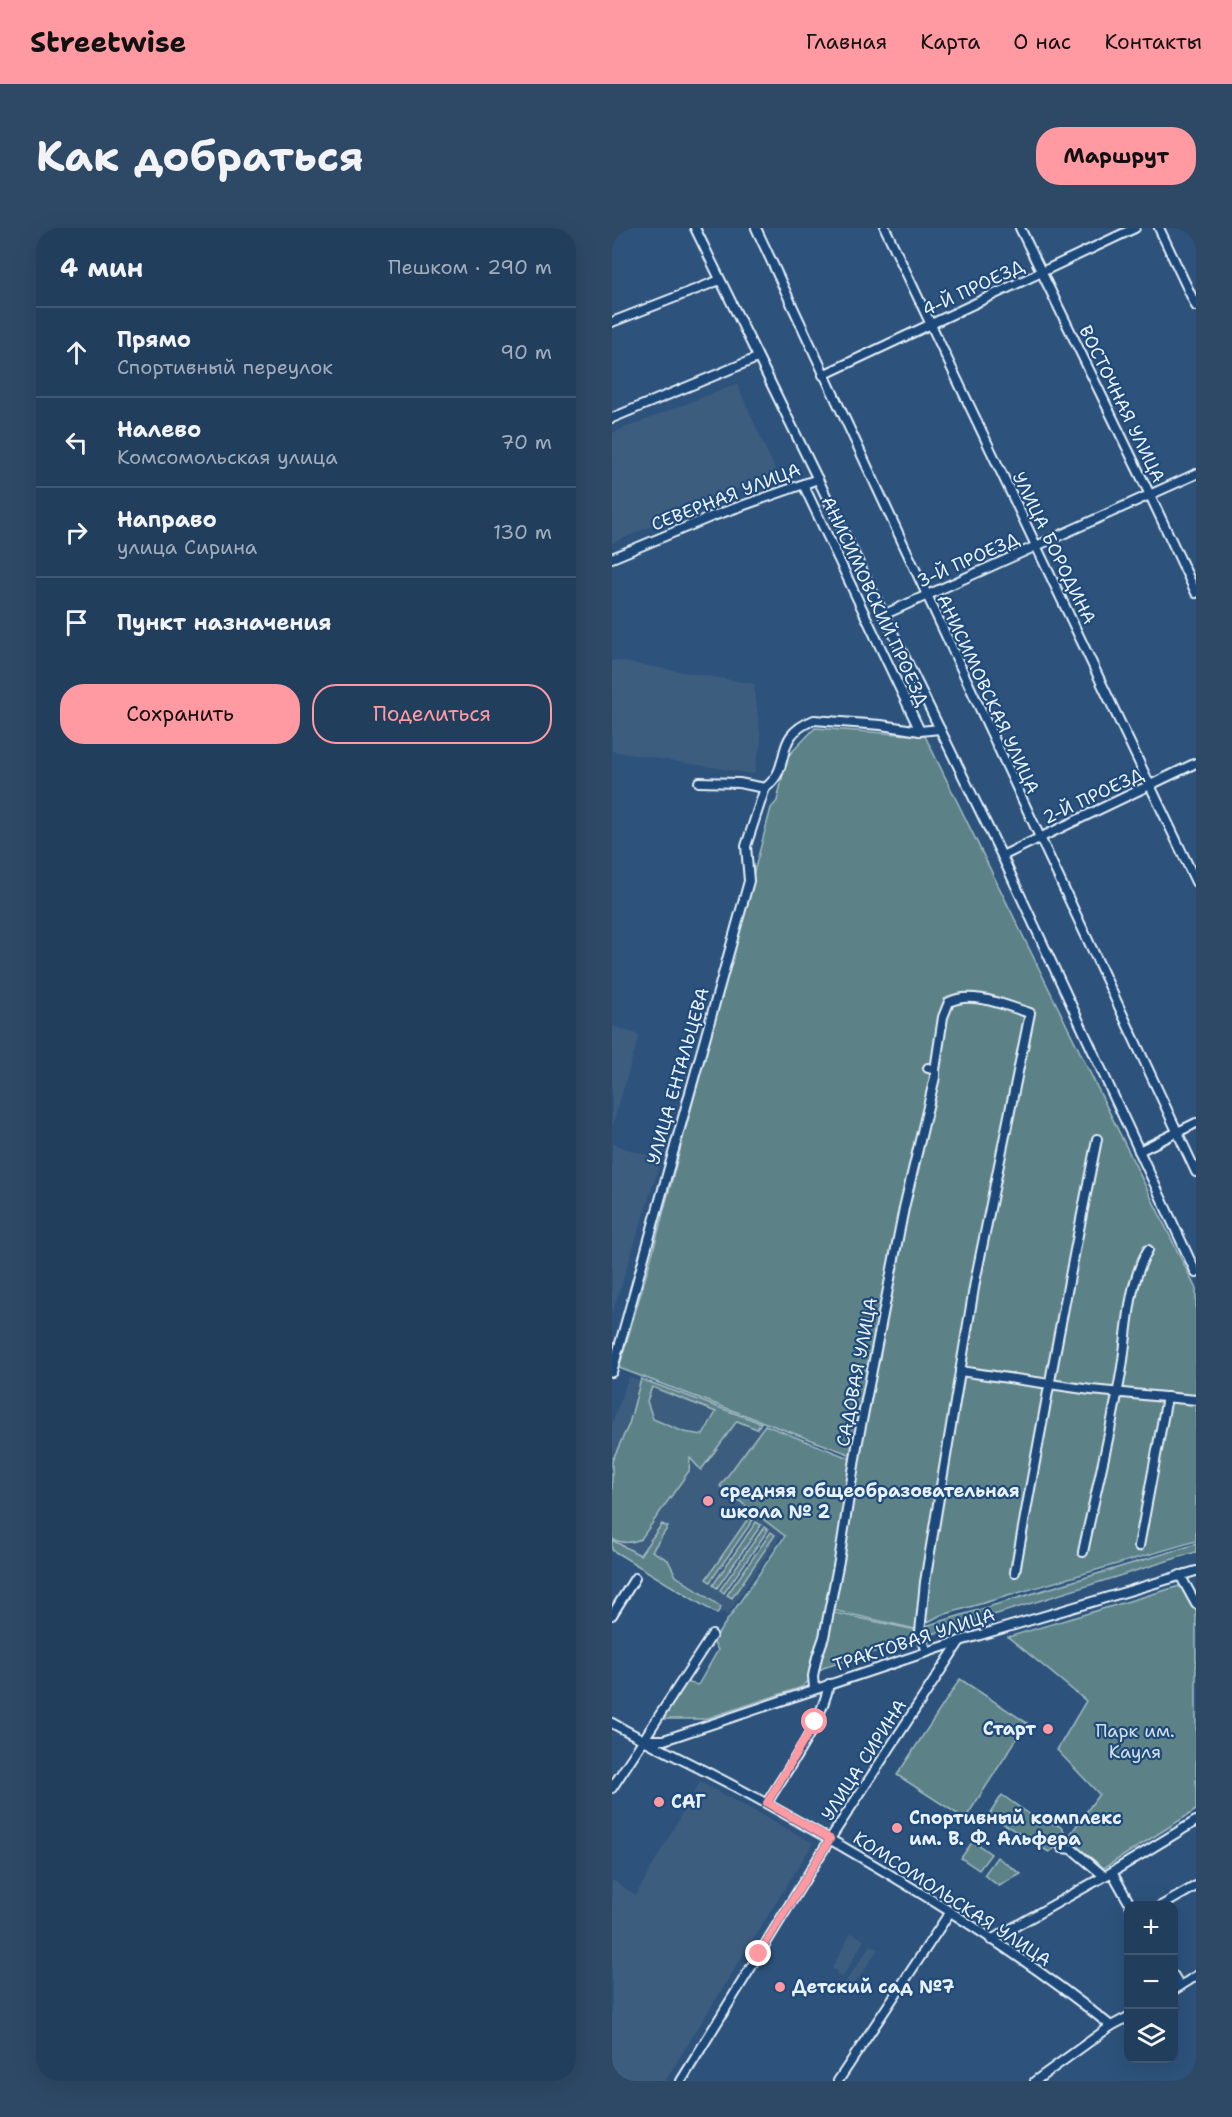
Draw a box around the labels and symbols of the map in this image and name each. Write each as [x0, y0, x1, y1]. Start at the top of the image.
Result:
street label: 4-Й ПРОЕЗД [918, 254, 1028, 322]
street label: ВОСТОЧНАЯ УЛИЦА [1073, 321, 1171, 487]
street label: СЕВЕРНАЯ УЛИЦА [648, 457, 804, 537]
street label: УЛИЦА БОРОДИНА [1007, 468, 1101, 628]
street label: АНИСИМОВСКИЙ ПРОЕЗД [816, 492, 934, 710]
street label: 3-Й ПРОЕЗД [913, 527, 1023, 593]
street label: АНИСИМОВСКАЯ УЛИЦА [931, 590, 1045, 798]
street label: 2-Й ПРОЕЗД [1039, 762, 1148, 830]
street label: УЛИЦА ЕНТАЛЬЦЕВА [641, 985, 715, 1167]
street label: САДОВАЯ УЛИЦА [831, 1295, 883, 1449]
place label: средняя общеобразовательная школа № 2 [720, 1479, 1020, 1524]
marker: средняя общеобразовательная школа № 2 [701, 1494, 715, 1508]
street label: ТРАКТОВАЯ УЛИЦА [830, 1602, 998, 1678]
street label: УЛИЦА СИРИНА [816, 1695, 912, 1825]
route start [801, 1708, 827, 1734]
place label: Старт [983, 1717, 1036, 1741]
park label: Парк им. Кауля [1095, 1719, 1175, 1764]
marker: Старт [1041, 1722, 1055, 1736]
place label: САГ [671, 1790, 706, 1814]
marker: САГ [652, 1795, 666, 1809]
place label: Спортивный комплекс им. В. Ф. Альфера [909, 1806, 1122, 1851]
marker: Спортивный комплекс им. В. Ф. Альфера [890, 1821, 904, 1835]
street label: КОМСОМОЛЬСКАЯ УЛИЦА [848, 1826, 1056, 1972]
route end [745, 1940, 771, 1966]
place label: Детский сад №7 [792, 1975, 955, 1999]
marker: Детский сад №7 [773, 1980, 787, 1994]

